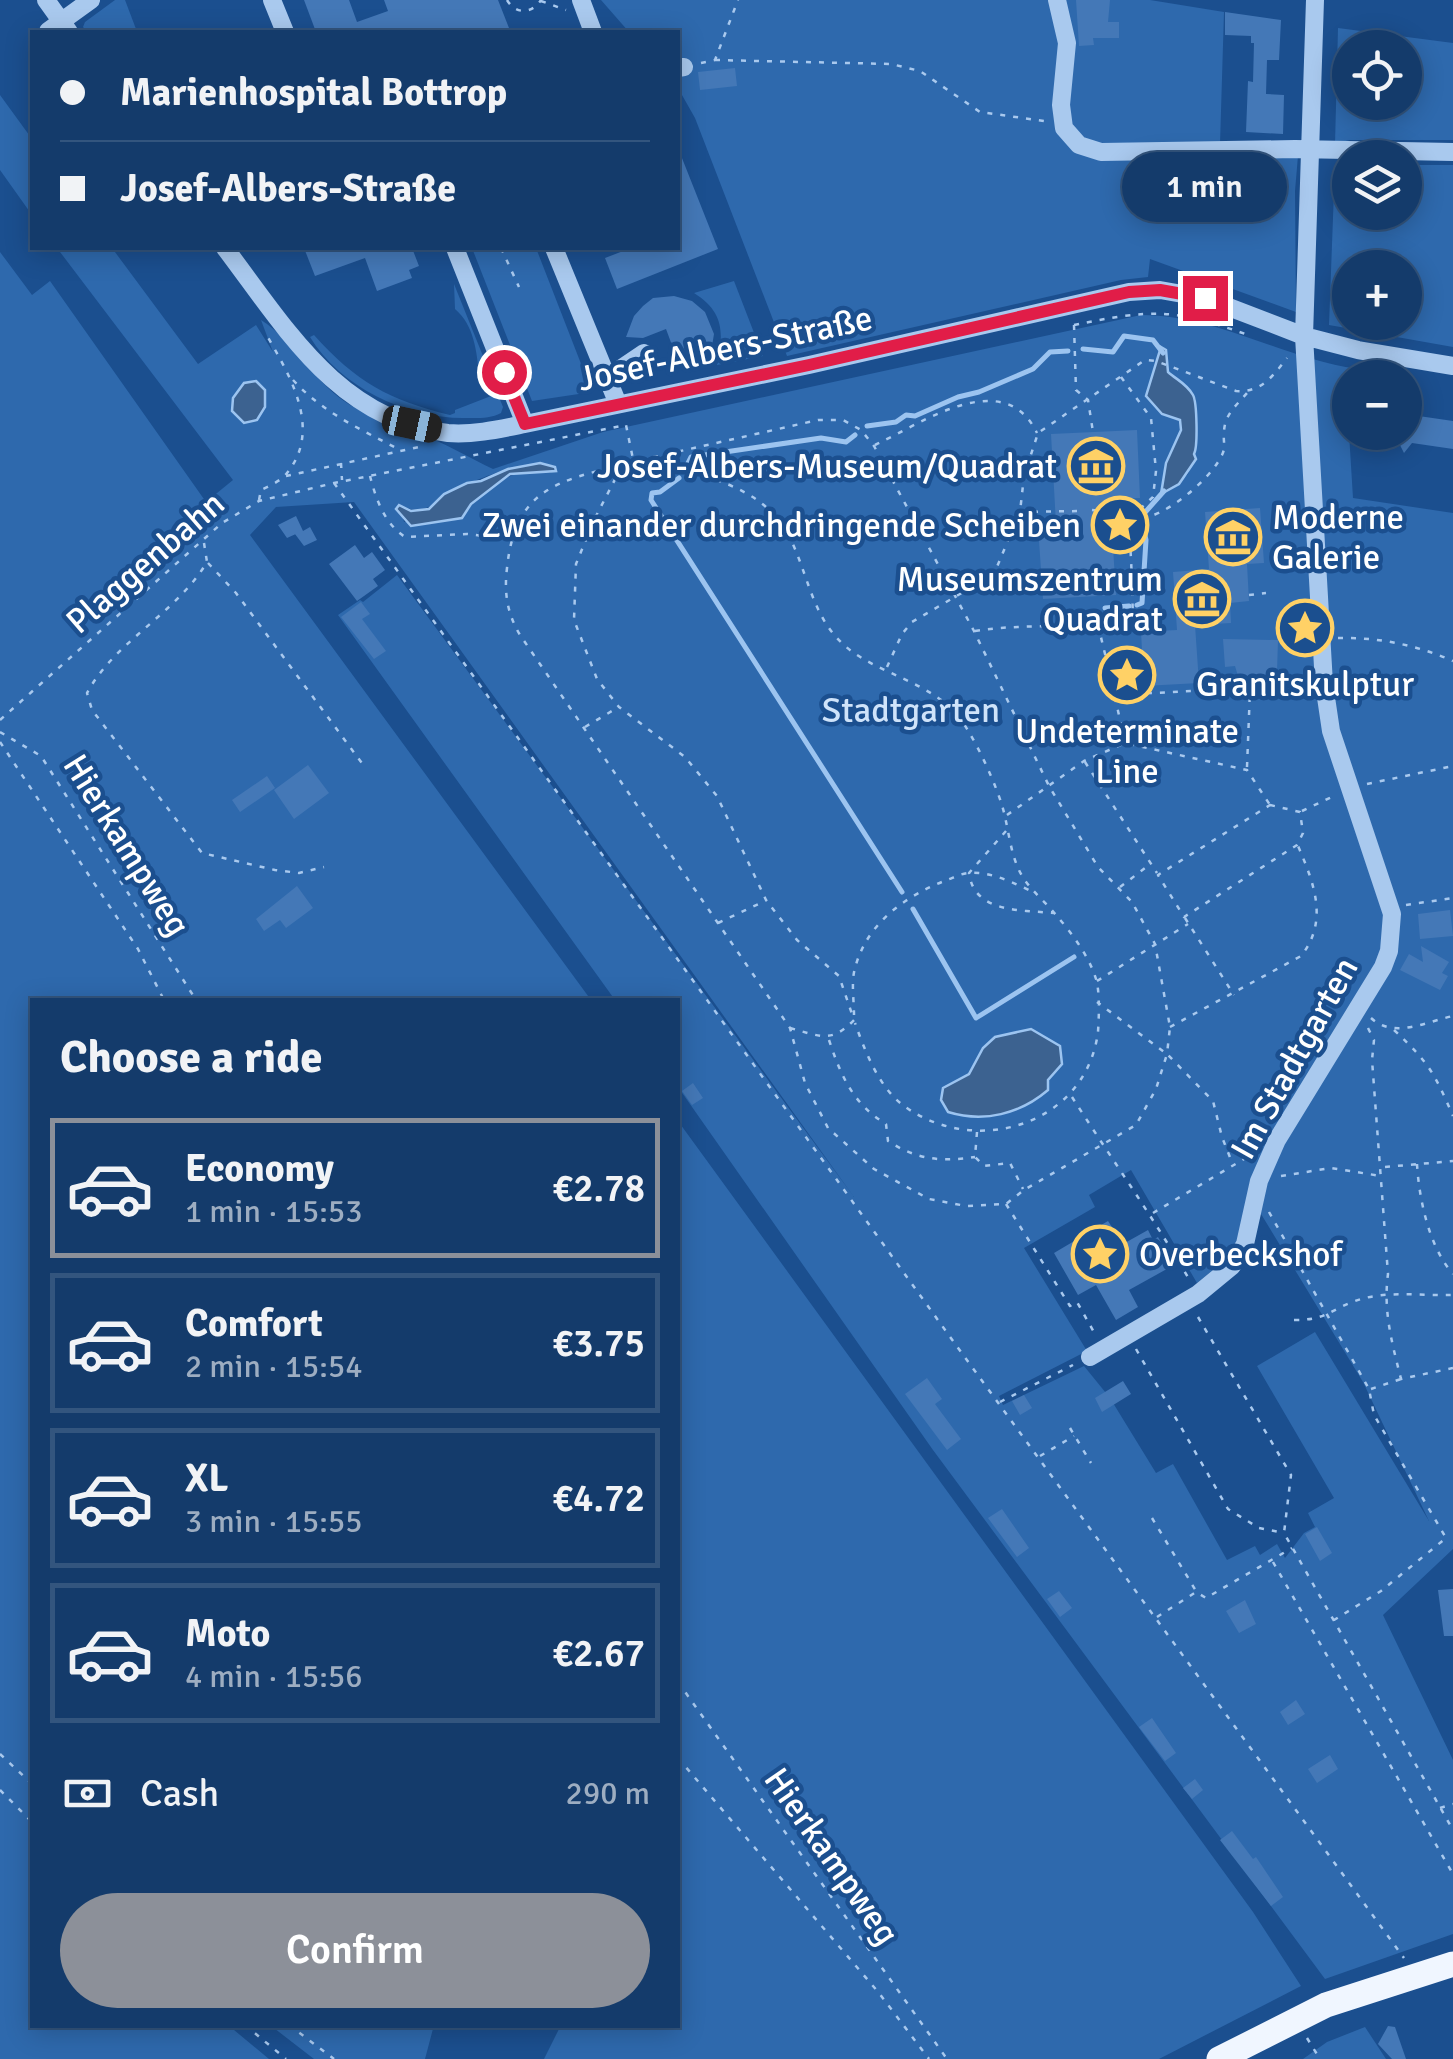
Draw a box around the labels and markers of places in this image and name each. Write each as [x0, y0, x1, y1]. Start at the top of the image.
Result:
museum icon: Josef-Albers-Museum/Quadrat [1066, 436, 1126, 496]
place label: Josef-Albers-Museum/Quadrat [597, 445, 1057, 488]
place icon: Zwei einander durchdringende Scheiben [1090, 495, 1150, 555]
place label: Moderne Galerie [1272, 496, 1404, 579]
place label: Zwei einander durchdringende Scheiben [481, 504, 1081, 547]
museum icon: Moderne Galerie [1203, 507, 1263, 567]
place label: Museumszentrum Quadrat [897, 558, 1163, 641]
museum icon: Museumszentrum Quadrat [1172, 569, 1232, 629]
place icon: Granitskulptur [1275, 598, 1335, 658]
place icon: Undeterminate Line [1097, 645, 1157, 705]
place label: Granitskulptur [1196, 663, 1414, 706]
place label: Undeterminate Line [1015, 710, 1239, 793]
place icon: Overbeckshof [1070, 1224, 1130, 1284]
place label: Overbeckshof [1139, 1233, 1344, 1276]

